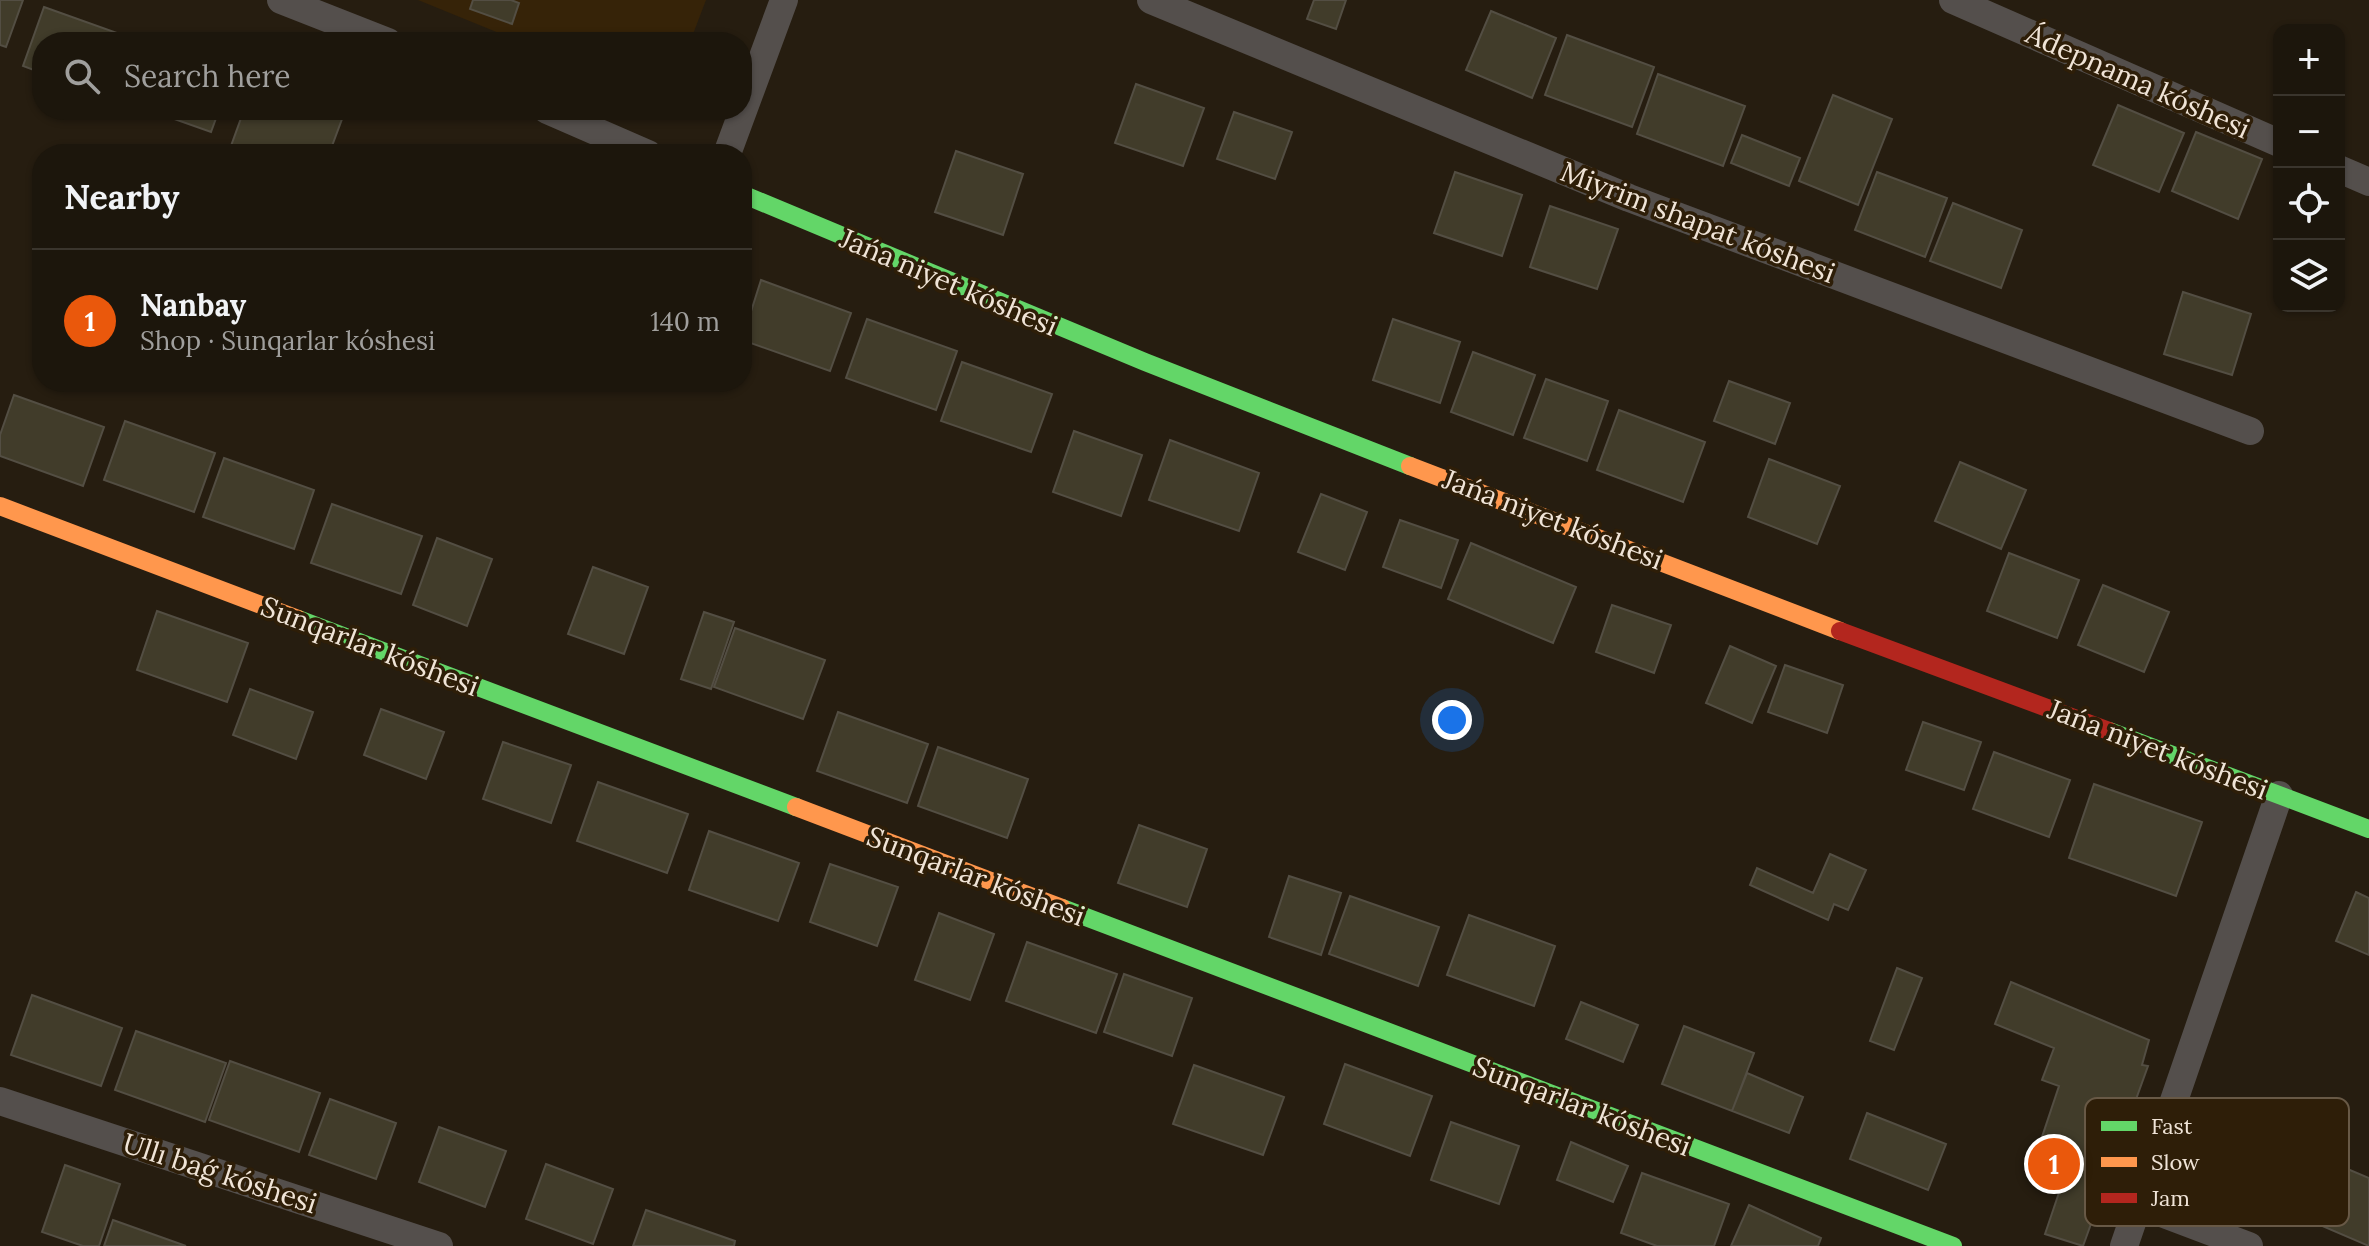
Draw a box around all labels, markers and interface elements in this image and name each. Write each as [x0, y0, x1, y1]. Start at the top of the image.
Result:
street label: Ádepnama kóshesi [2019, 15, 2256, 147]
map controls [2273, 24, 2345, 312]
button: + [2273, 24, 2345, 96]
search box [32, 32, 752, 120]
icon: search [60, 54, 104, 98]
text: Search here [124, 57, 291, 95]
button: − [2273, 96, 2345, 168]
street label: Miyrim shapat kóshesi [1556, 153, 1840, 291]
button: locate [2273, 168, 2345, 240]
text: Nearby [64, 175, 180, 218]
street label: Jańa niyet kóshesi [834, 220, 1063, 344]
button: layers [2273, 240, 2345, 312]
text: Nanbay [140, 286, 246, 324]
text: 1 [85, 305, 95, 338]
text: 140 m [650, 305, 720, 338]
text: Shop · Sunqarlar kóshesi [140, 324, 435, 357]
street label: Jańa niyet kóshesi [1437, 460, 1668, 577]
street label: Sunqarlar kóshesi [256, 588, 484, 704]
street label: Jańa niyet kóshesi [2042, 690, 2273, 807]
your location [1432, 700, 1472, 740]
street label: Sunqarlar kóshesi [862, 818, 1090, 934]
street label: Sunqarlar kóshesi [1468, 1048, 1696, 1164]
legend [2085, 1098, 2349, 1226]
text: Fast [2151, 1112, 2193, 1140]
street label: Ullı baǵ kóshesi [118, 1125, 322, 1221]
pin: 1 [2028, 1134, 2080, 1194]
text: Slow [2151, 1148, 2200, 1176]
text: Jam [2150, 1184, 2190, 1212]

